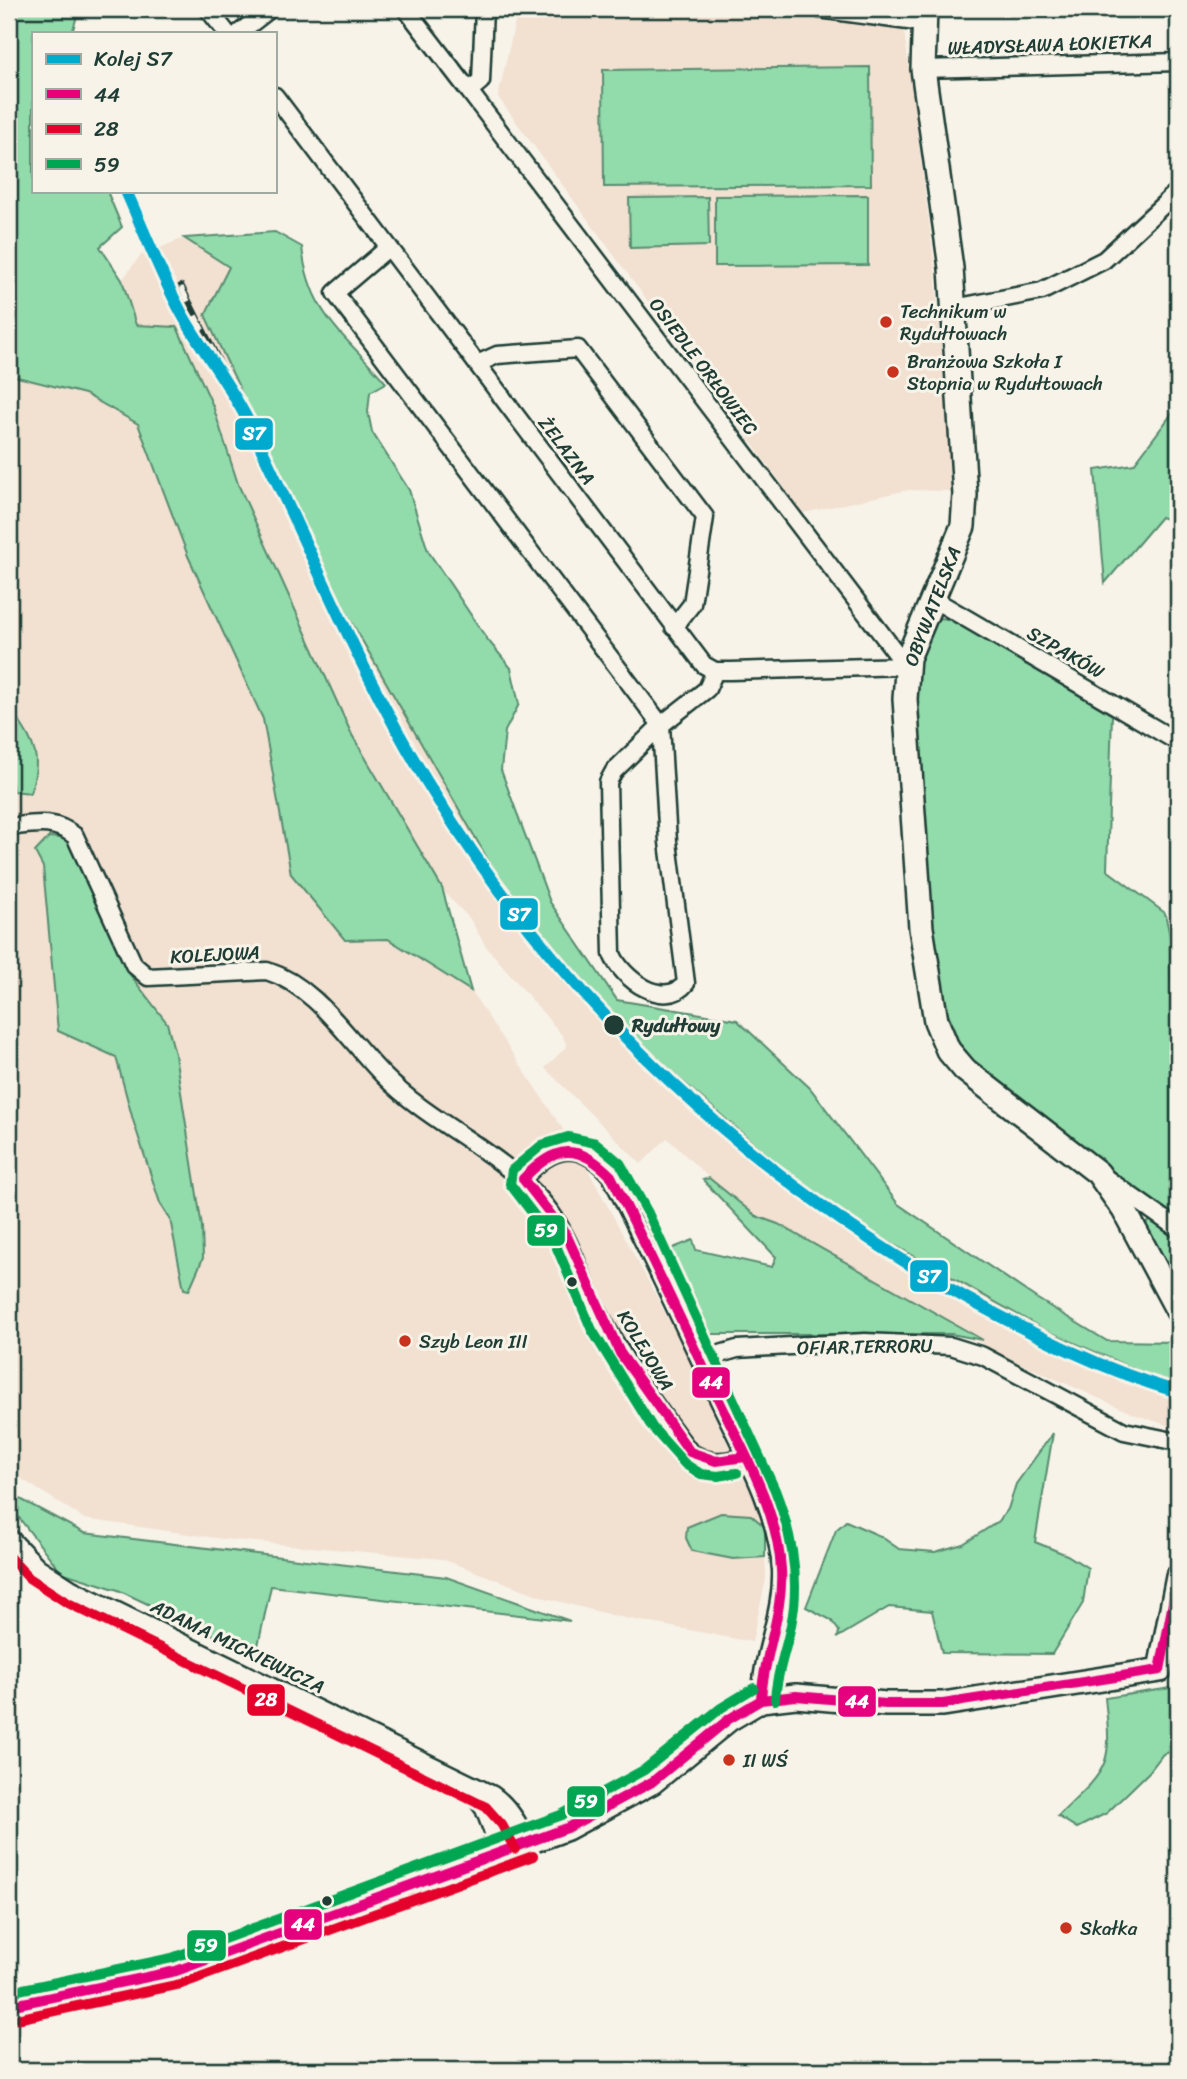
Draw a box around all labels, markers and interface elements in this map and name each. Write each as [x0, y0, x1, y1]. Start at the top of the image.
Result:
street label: WŁADYSŁAWA ŁOKIETKA [947, 24, 1153, 65]
legend [32, 32, 276, 192]
text: Kolej S7 [94, 40, 174, 78]
text: 44 [94, 76, 120, 114]
text: 28 [94, 110, 119, 148]
text: 59 [94, 146, 120, 184]
street label: OSIEDLE ORŁOWIEC [641, 290, 767, 443]
place label: Technikum w Rydułtowach [900, 295, 1007, 350]
marker: Technikum w Rydułtowach [878, 314, 894, 330]
place label: Branżowa Szkoła I Stopnia w Rydułtowach [907, 345, 1103, 400]
marker: Branżowa Szkoła I Stopnia w Rydułtowach [885, 364, 901, 380]
street label: ŻELAZNA [529, 409, 604, 492]
line badge: S7 [234, 417, 274, 451]
text: S7 [242, 417, 268, 450]
street label: OBYWATELSKA [894, 541, 971, 671]
street label: SZPAKÓW [1021, 617, 1111, 688]
line badge: S7 [499, 897, 539, 931]
text: S7 [507, 898, 533, 931]
street label: KOLEJOWA [169, 936, 261, 973]
place label: Rydułtowy [631, 1009, 721, 1042]
marker: Rydułtowy [602, 1013, 626, 1037]
line badge: 59 [526, 1214, 566, 1247]
text: 59 [534, 1214, 558, 1247]
line badge: S7 [909, 1259, 949, 1293]
text: S7 [917, 1260, 943, 1293]
unlabelled marker [565, 1275, 579, 1289]
street label: KOLEJOWA [608, 1303, 683, 1397]
place label: Szyb Leon III [419, 1325, 528, 1358]
street label: OFIAR TERRORU [797, 1329, 933, 1364]
marker: Szyb Leon III [397, 1333, 413, 1349]
line badge: 44 [691, 1366, 731, 1399]
text: 44 [698, 1366, 723, 1399]
street label: ADAMA MICKIEWICZA [144, 1589, 331, 1703]
line badge: 28 [246, 1683, 286, 1717]
text: 28 [254, 1683, 278, 1716]
line badge: 44 [837, 1685, 877, 1718]
text: 44 [844, 1685, 869, 1718]
place label: II WŚ [742, 1744, 789, 1777]
marker: II WŚ [721, 1752, 737, 1768]
line badge: 59 [566, 1785, 606, 1818]
text: 59 [574, 1785, 598, 1818]
unlabelled marker [320, 1894, 334, 1908]
line badge: 44 [283, 1908, 323, 1941]
text: 44 [290, 1908, 315, 1941]
place label: Skałka [1080, 1912, 1138, 1945]
marker: Skałka [1058, 1920, 1074, 1936]
line badge: 59 [186, 1929, 227, 1962]
text: 59 [194, 1929, 218, 1962]

